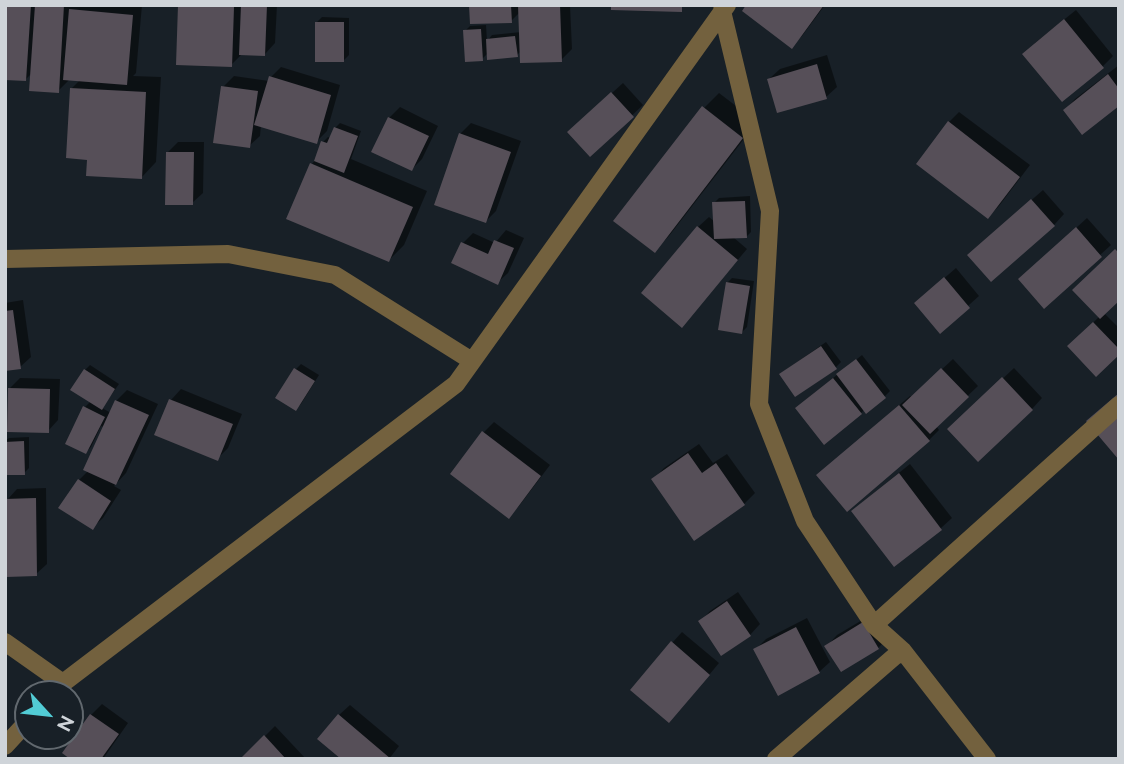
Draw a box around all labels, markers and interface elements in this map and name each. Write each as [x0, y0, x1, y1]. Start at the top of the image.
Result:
north arrow [14, 680, 84, 750]
text: N [53, 712, 79, 735]

